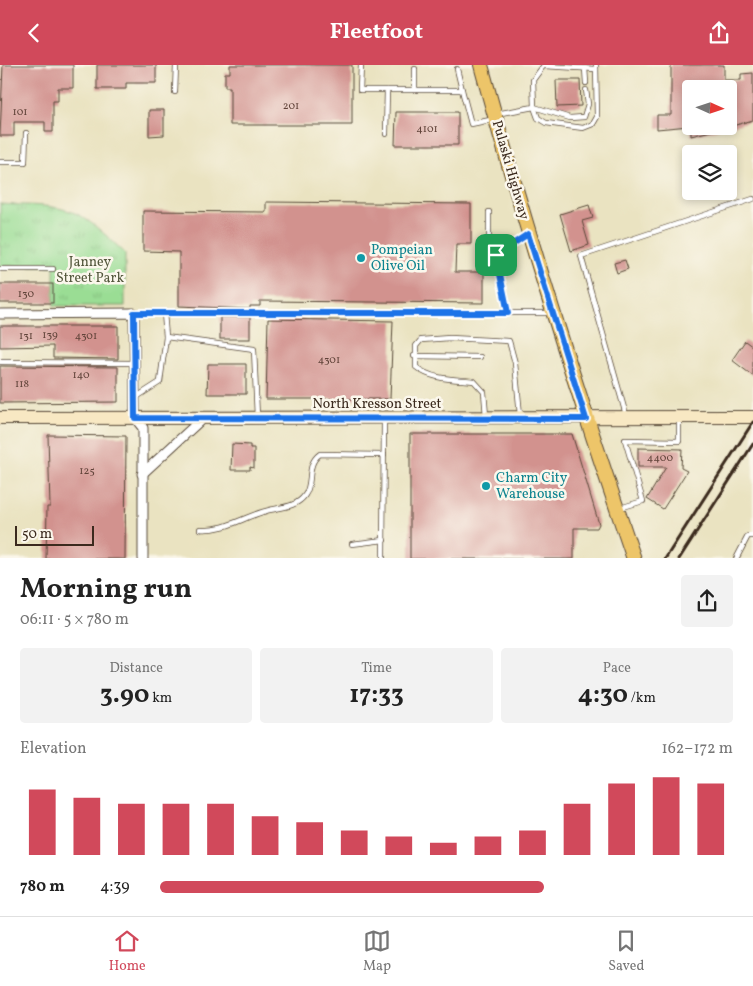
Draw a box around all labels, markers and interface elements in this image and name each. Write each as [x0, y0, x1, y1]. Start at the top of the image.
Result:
text: Fleetfoot [330, 17, 423, 48]
icon: back [20, 19, 48, 47]
icon: share [705, 19, 733, 47]
north arrow [682, 80, 738, 135]
map controls [682, 80, 737, 200]
house number: 201 [283, 99, 299, 114]
house number: 101 [12, 105, 28, 120]
street label: Pulaski Highway [487, 118, 533, 222]
house number: 4101 [416, 122, 438, 137]
button: layers [682, 145, 737, 200]
pin [475, 234, 517, 276]
place label: Pompeian Olive Oil [371, 241, 433, 276]
icon: arrive [482, 241, 510, 269]
marker: Pompeian Olive Oil [355, 252, 367, 264]
park label: Janney Street Park [56, 253, 124, 288]
house number: 130 [18, 287, 35, 302]
house number: 139 [42, 328, 58, 343]
house number: 131 [19, 329, 33, 344]
house number: 4301 [75, 329, 97, 344]
house number: 4301 [318, 353, 340, 368]
house number: 140 [72, 368, 90, 383]
house number: 118 [15, 377, 29, 392]
street label: North Kresson Street [312, 395, 442, 414]
house number: 4400 [647, 451, 674, 466]
house number: 125 [79, 464, 95, 479]
place label: Charm City Warehouse [496, 469, 568, 504]
marker: Charm City Warehouse [480, 480, 492, 492]
scale bar [15, 523, 94, 547]
text: 50 m [22, 525, 52, 544]
text: Morning run [20, 570, 192, 609]
button: share [681, 575, 733, 627]
text: 06:11 · 5 × 780 m [20, 609, 129, 631]
text: Distance [109, 659, 163, 678]
text: Time [361, 659, 392, 678]
text: Pace [603, 659, 631, 678]
text: 3.90 [100, 678, 149, 713]
text: 17:33 [349, 678, 404, 713]
text: 4:30 [578, 678, 628, 713]
text: km [149, 689, 172, 708]
text: /km [628, 689, 656, 708]
text: Elevation [20, 738, 87, 760]
text: 162–172 m [661, 738, 733, 760]
text: 780 m [20, 876, 65, 898]
text: 4:39 [100, 876, 130, 898]
tab: Home [109, 927, 146, 976]
tab: Map [363, 927, 391, 976]
tab: Saved [608, 927, 644, 976]

